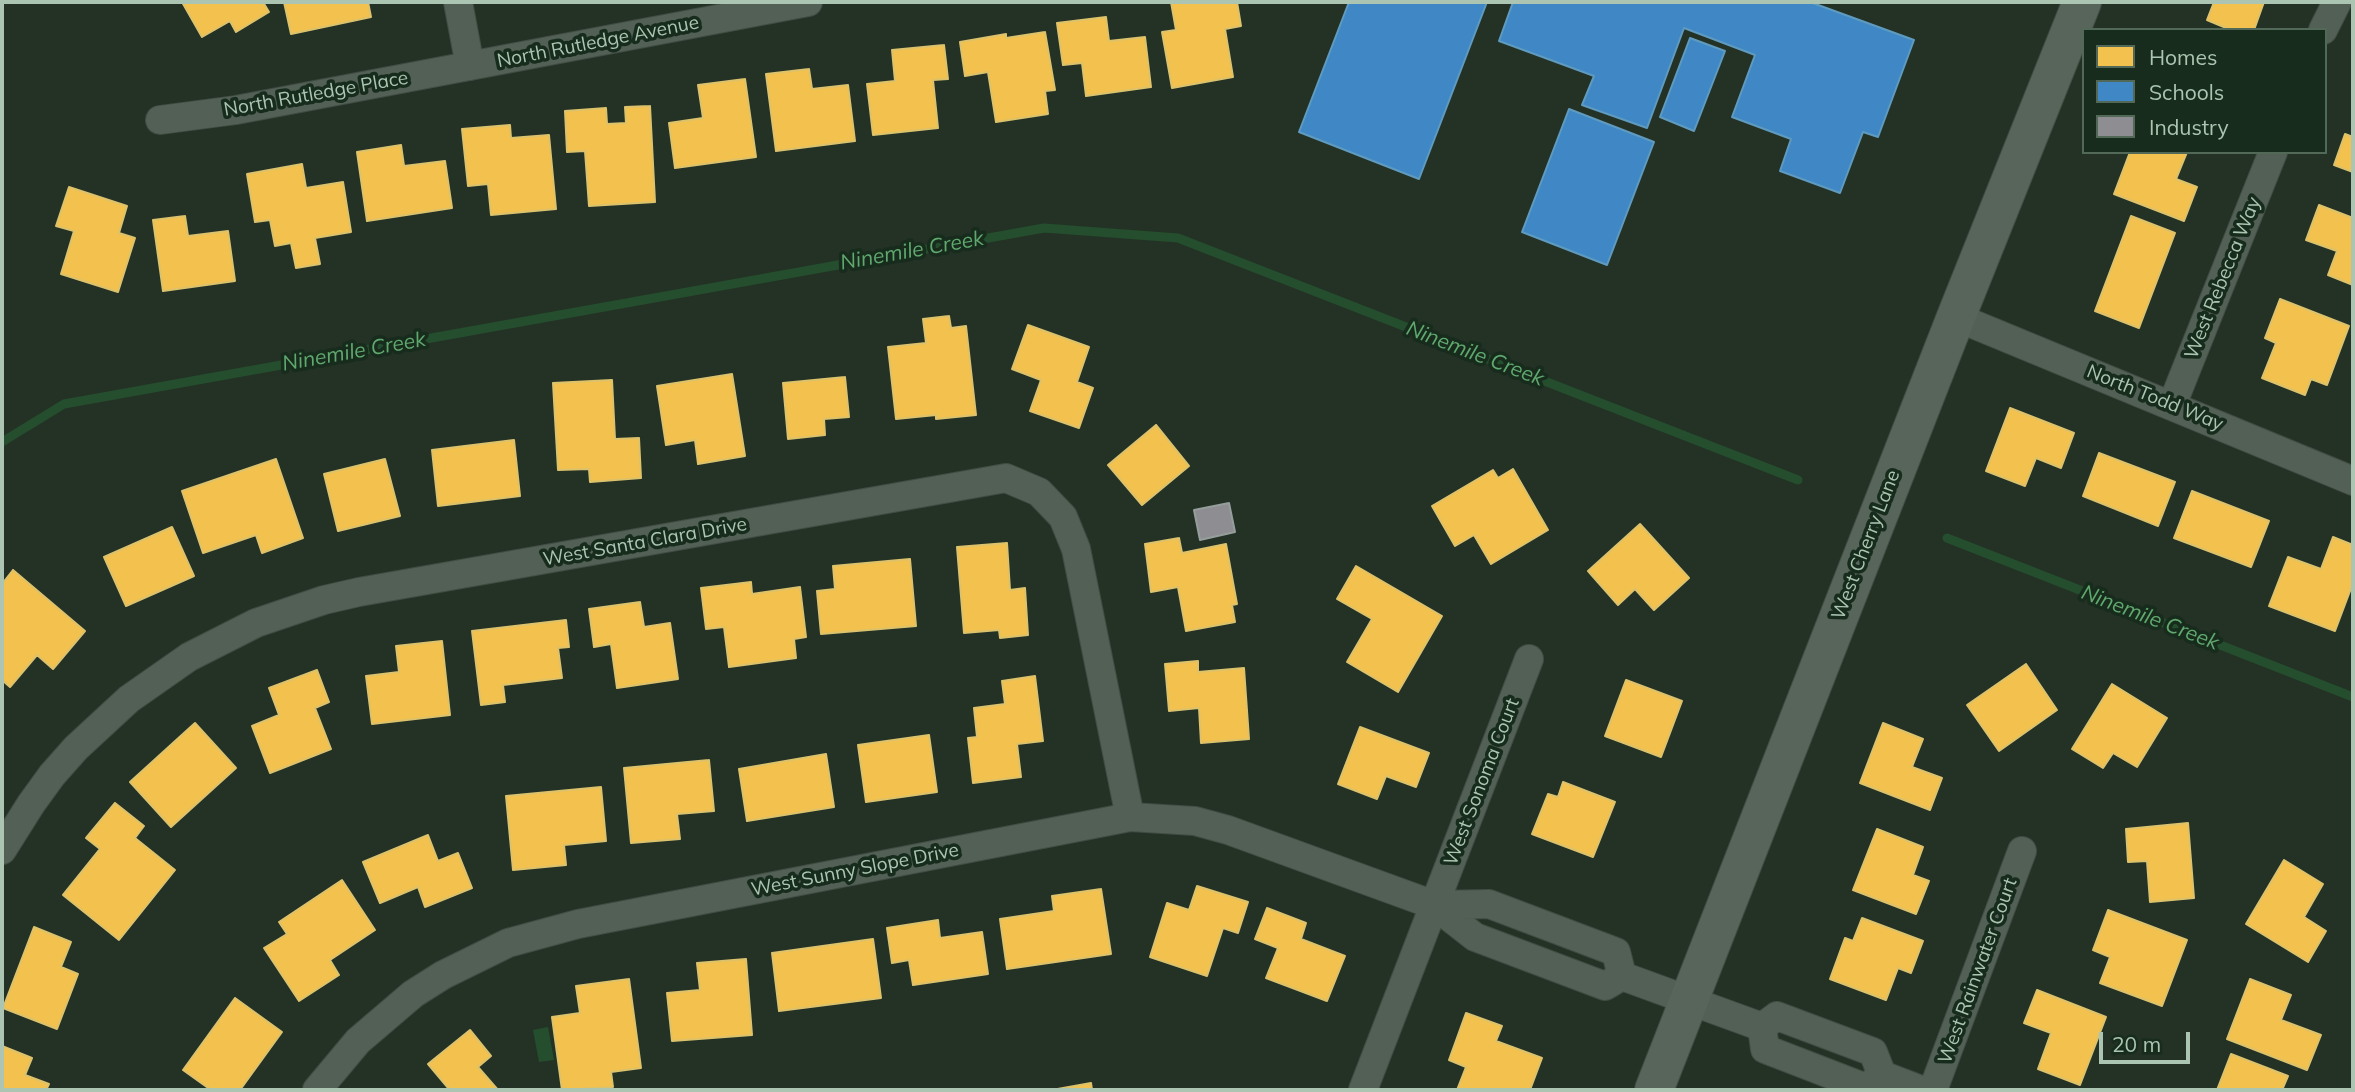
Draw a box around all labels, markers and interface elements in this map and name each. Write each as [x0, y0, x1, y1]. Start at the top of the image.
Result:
street label: North Rutledge Avenue [495, 11, 701, 73]
legend [2082, 28, 2327, 154]
text: Homes [2149, 44, 2217, 70]
street label: North Rutledge Place [222, 67, 410, 121]
text: Schools [2149, 79, 2224, 105]
text: Industry [2149, 114, 2229, 140]
street label: West Rebecca Way [2180, 194, 2266, 362]
water label: Ninemile Creek [838, 226, 986, 276]
water label: Ninemile Creek [1403, 316, 1547, 392]
water label: Ninemile Creek [280, 327, 428, 377]
street label: North Todd Way [2083, 360, 2227, 436]
street label: West Cherry Lane [1827, 467, 1905, 623]
street label: West Santa Clara Drive [541, 513, 749, 571]
water label: Ninemile Creek [2078, 580, 2222, 656]
street label: West Sonoma Court [1440, 695, 1524, 869]
street label: West Sunny Slope Drive [749, 839, 961, 901]
street label: West Rainwater Court [1934, 875, 2022, 1067]
scale bar [2103, 1018, 2194, 1062]
text: 20 m [2112, 1031, 2161, 1057]

